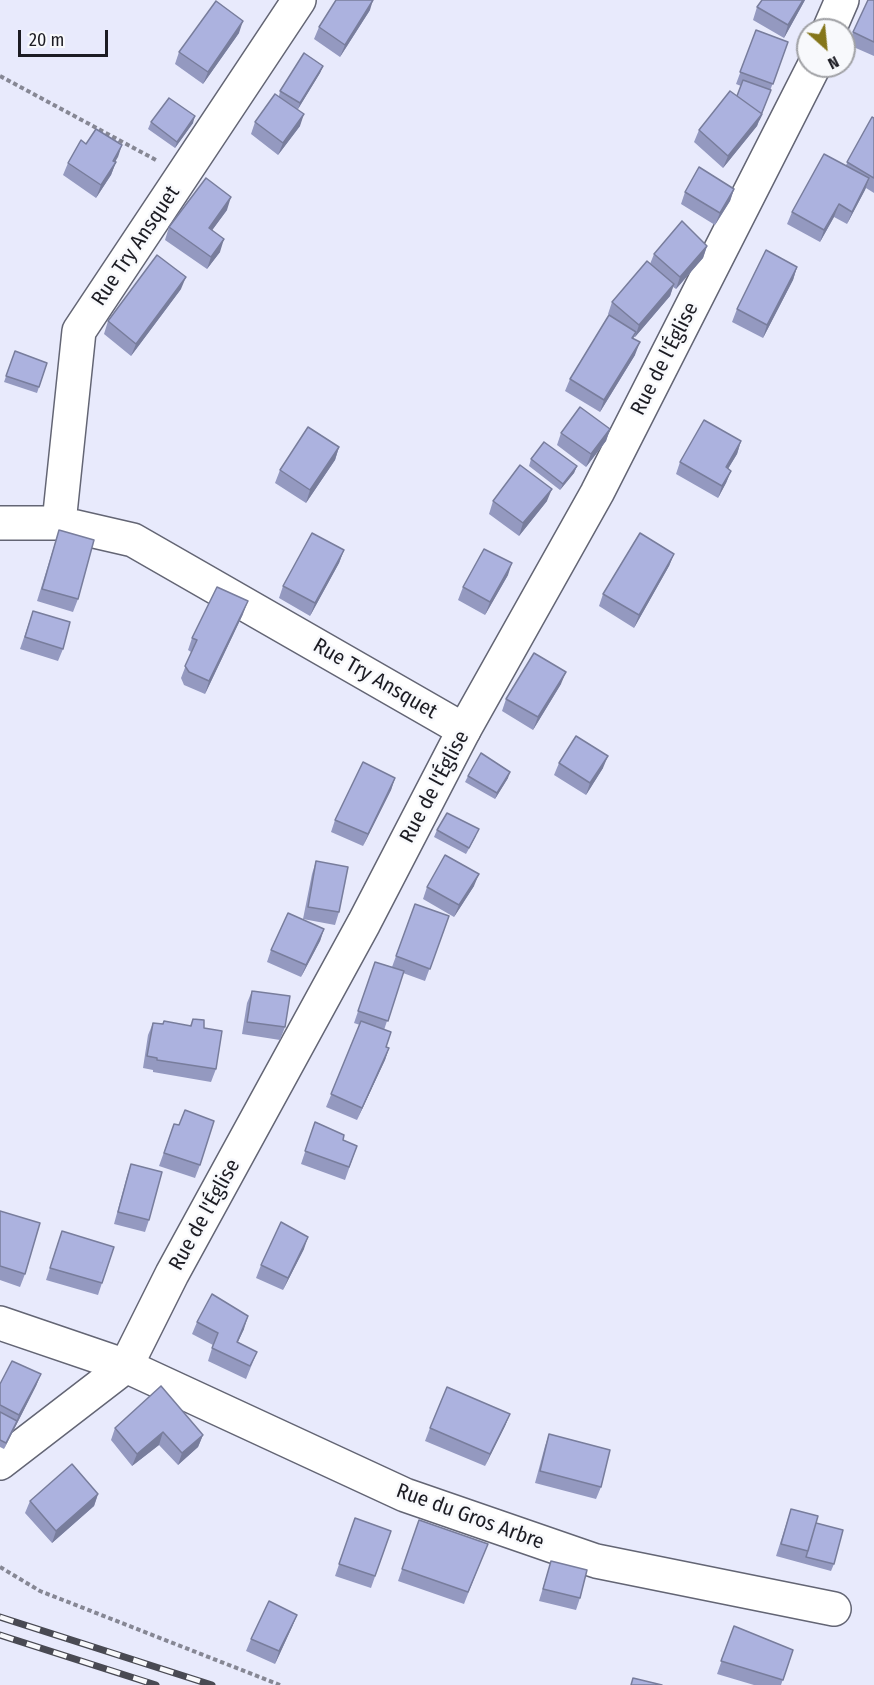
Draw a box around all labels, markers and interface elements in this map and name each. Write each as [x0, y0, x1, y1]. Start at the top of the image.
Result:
scale bar [21, 18, 111, 56]
north arrow [796, 18, 856, 78]
text: 20 m [29, 29, 64, 51]
text: N [825, 52, 842, 73]
street label: Rue Try Ansquet [87, 181, 185, 311]
street label: Rue de l'Église [626, 298, 704, 420]
street label: Rue Try Ansquet [309, 633, 441, 725]
street label: Rue de l'Église [395, 727, 475, 847]
street label: Rue de l'Église [164, 1155, 246, 1275]
street label: Rue du Gros Arbre [393, 1479, 547, 1555]

